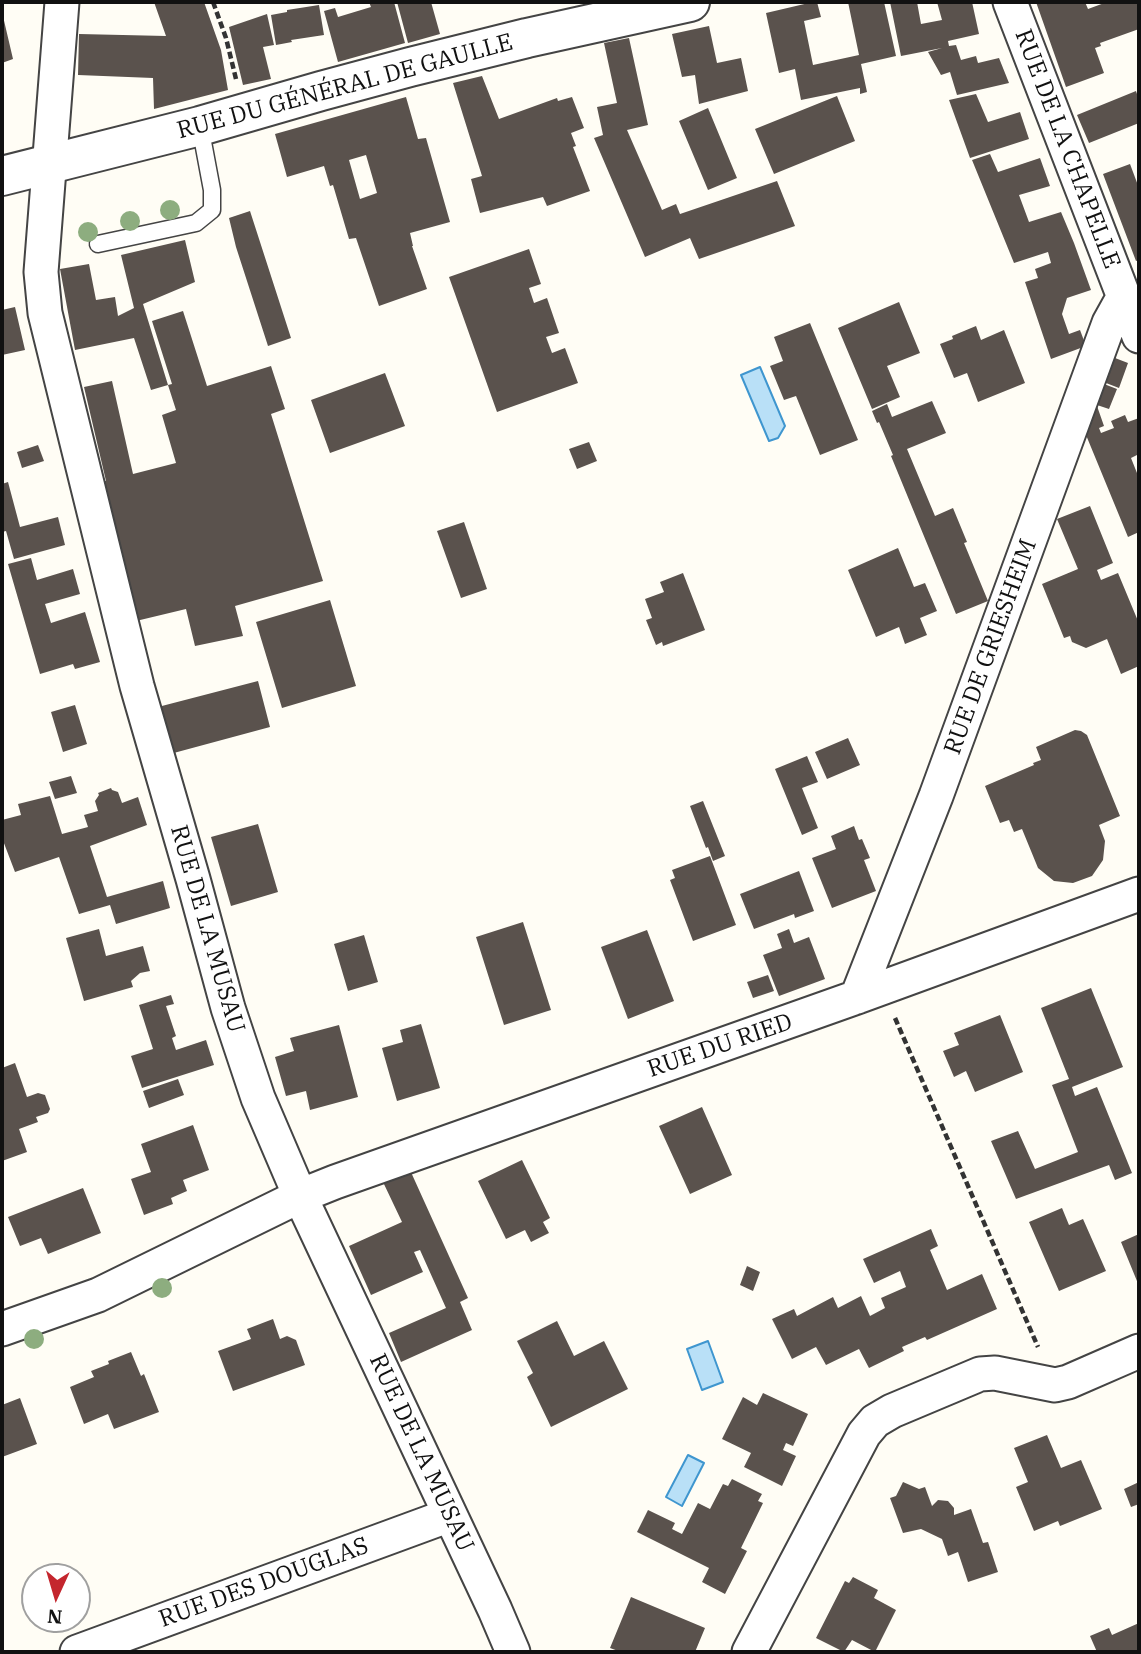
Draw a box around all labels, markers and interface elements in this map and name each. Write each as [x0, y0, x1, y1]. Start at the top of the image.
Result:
street label: RUE DE LA CHAPELLE [1008, 25, 1126, 273]
street label: RUE DU GÉNÉRAL DE GAULLE [174, 28, 516, 146]
street label: RUE DE GRIESHEIM [939, 535, 1043, 759]
street label: RUE DE LA MUSAU [164, 822, 250, 1036]
street label: RUE DU RIED [644, 1008, 796, 1084]
street label: RUE DE LA MUSAU [363, 1350, 479, 1556]
street label: RUE DES DOUGLAS [155, 1532, 373, 1634]
north arrow [21, 1563, 91, 1633]
text: N [46, 1604, 63, 1629]

